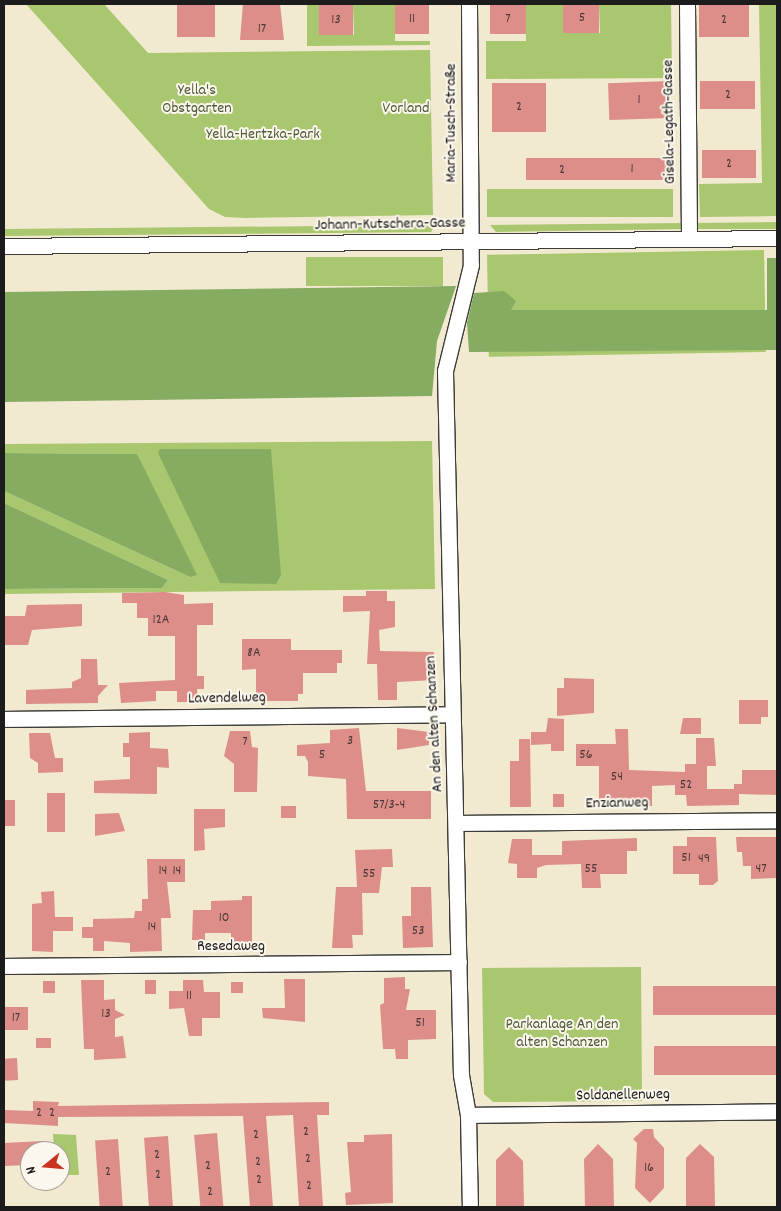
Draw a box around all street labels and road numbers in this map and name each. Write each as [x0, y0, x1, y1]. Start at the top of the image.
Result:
street label: Gisela-Legath-Gasse [659, 60, 681, 184]
street label: Maria-Tusch-Straße [442, 63, 462, 183]
street label: Johann-Kutschera-Gasse [314, 214, 466, 236]
street label: An den alten Schanzen [422, 655, 448, 793]
street label: Lavendelweg [188, 689, 266, 709]
street label: Enzianweg [585, 794, 649, 814]
street label: Resedaweg [197, 937, 265, 957]
street label: Soldanellenweg [576, 1086, 670, 1106]

